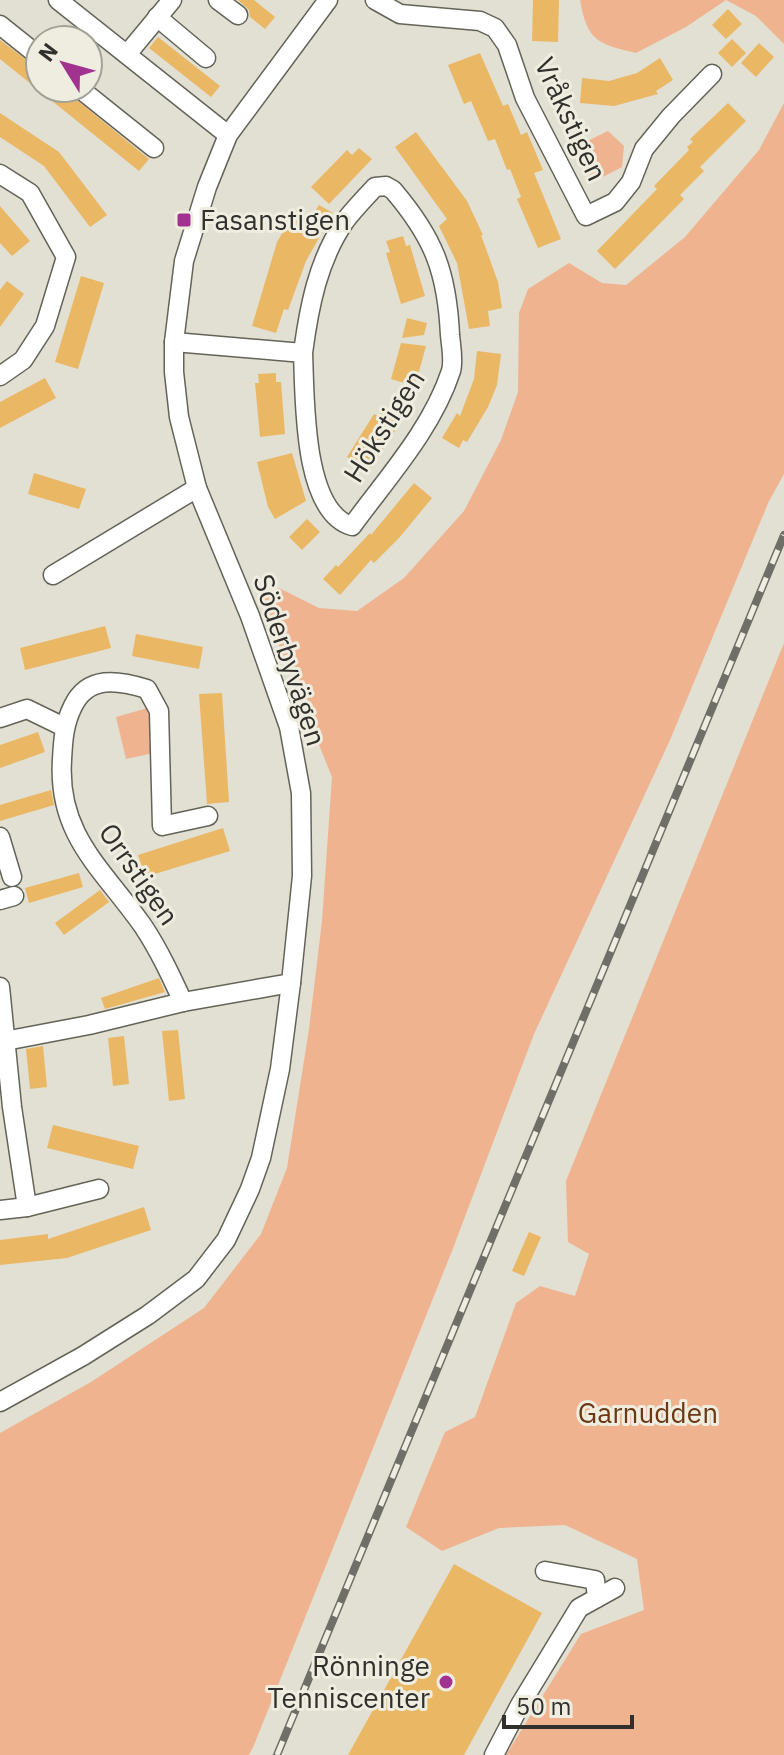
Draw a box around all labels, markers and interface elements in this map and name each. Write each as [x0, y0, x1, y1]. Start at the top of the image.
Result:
north arrow [24, 24, 104, 104]
text: N [31, 37, 64, 67]
street label: Vråkstigen [527, 51, 616, 187]
place label: Fasanstigen [200, 201, 350, 238]
marker: Fasanstigen [175, 211, 193, 229]
street label: Hökstigen [334, 362, 433, 489]
street label: Söderbyvägen [245, 569, 336, 750]
street label: Orrstigen [91, 815, 188, 932]
park label: Garnudden [578, 1394, 718, 1431]
place label: Rönninge Tenniscenter [267, 1647, 430, 1716]
marker: Rönninge Tenniscenter [437, 1673, 455, 1691]
scale bar [504, 1679, 632, 1729]
text: 50 m [516, 1690, 571, 1722]

